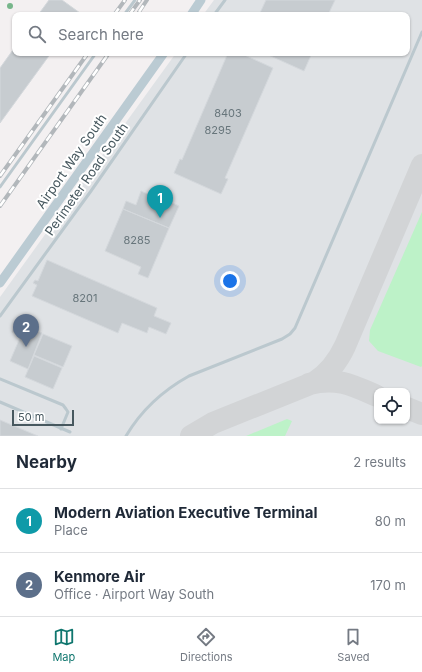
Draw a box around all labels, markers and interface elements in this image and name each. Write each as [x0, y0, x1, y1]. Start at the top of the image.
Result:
search box [12, 12, 410, 56]
icon: search [26, 23, 48, 45]
text: Search here [58, 25, 144, 44]
house number: 8403 [214, 106, 242, 120]
street label: Airport Way South [32, 111, 110, 211]
street label: Perimeter Road South [41, 120, 131, 238]
house number: 8295 [204, 123, 232, 137]
pin: 1 [147, 185, 173, 218]
house number: 8285 [123, 233, 151, 247]
your location [220, 271, 240, 291]
house number: 8201 [73, 291, 97, 305]
pin: 2 [13, 314, 39, 347]
map controls [374, 388, 410, 424]
button: locate [374, 388, 410, 424]
scale bar [12, 408, 74, 427]
text: 50 m [18, 410, 44, 424]
text: Nearby [16, 452, 77, 472]
text: 2 results [353, 454, 406, 470]
text: Modern Aviation Executive Terminal [54, 503, 318, 522]
text: 1 [26, 513, 32, 529]
text: 80 m [375, 513, 406, 529]
text: Place [54, 522, 88, 538]
text: Kenmore Air [54, 567, 145, 586]
text: 2 [25, 577, 33, 593]
text: 170 m [370, 577, 406, 593]
text: Office · Airport Way South [54, 586, 214, 602]
tab: Map [52, 626, 75, 664]
tab: Directions [180, 626, 233, 664]
tab: Saved [337, 626, 370, 664]

